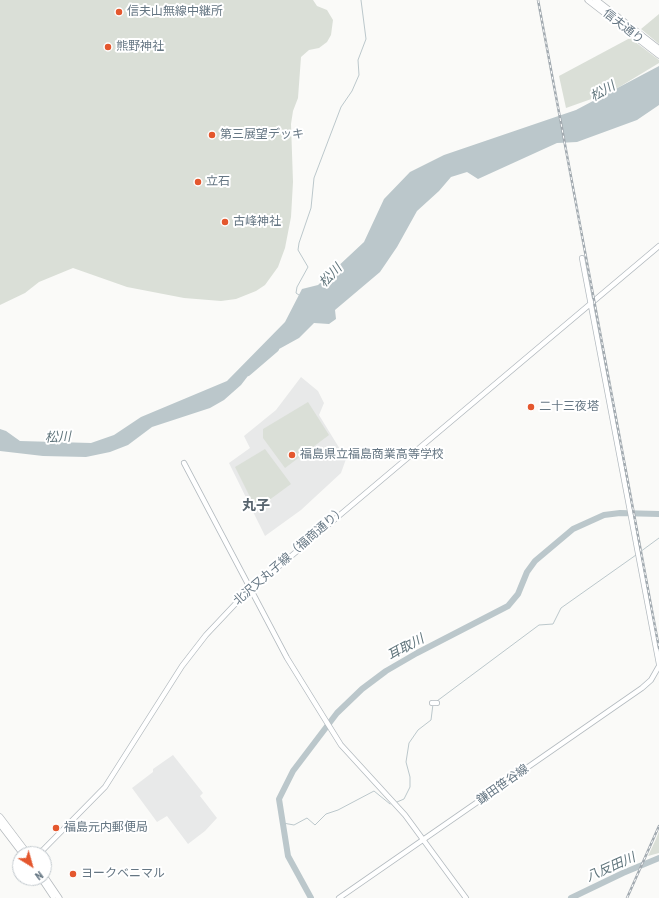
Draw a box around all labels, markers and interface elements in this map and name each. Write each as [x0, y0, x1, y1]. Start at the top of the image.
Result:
place label: 信夫山無線中継所 [127, 5, 223, 19]
marker: 信夫山無線中継所 [114, 7, 124, 17]
street label: 信夫通り [600, 7, 646, 47]
place label: 熊野神社 [116, 40, 164, 54]
marker: 熊野神社 [103, 42, 113, 52]
water label: 松川 [588, 79, 618, 105]
place label: 第三展望デッキ [220, 128, 304, 142]
marker: 第三展望デッキ [207, 130, 217, 140]
place label: 立石 [206, 175, 230, 189]
marker: 立石 [193, 177, 203, 187]
place label: 古峰神社 [233, 215, 281, 229]
marker: 古峰神社 [220, 217, 230, 227]
water label: 松川 [316, 261, 346, 291]
place label: 二十三夜塔 [539, 400, 599, 414]
marker: 二十三夜塔 [526, 402, 536, 412]
water label: 松川 [45, 430, 71, 446]
place label: 福島県立福島商業高等学校 [300, 448, 444, 462]
marker: 福島県立福島商業高等学校 [287, 450, 297, 460]
district label: 丸子 [242, 498, 270, 514]
street label: 北沢又丸子線（福商通り） [231, 503, 349, 609]
water label: 耳取川 [385, 632, 427, 664]
street label: 鎌田笹谷線 [474, 762, 532, 808]
place label: 福島元内郵便局 [64, 821, 148, 835]
marker: 福島元内郵便局 [51, 823, 61, 833]
north arrow [12, 846, 52, 886]
water label: 八反田川 [584, 850, 638, 886]
place label: ヨークベニマル [81, 867, 165, 881]
text: N [32, 868, 46, 882]
marker: ヨークベニマル [68, 869, 78, 879]

